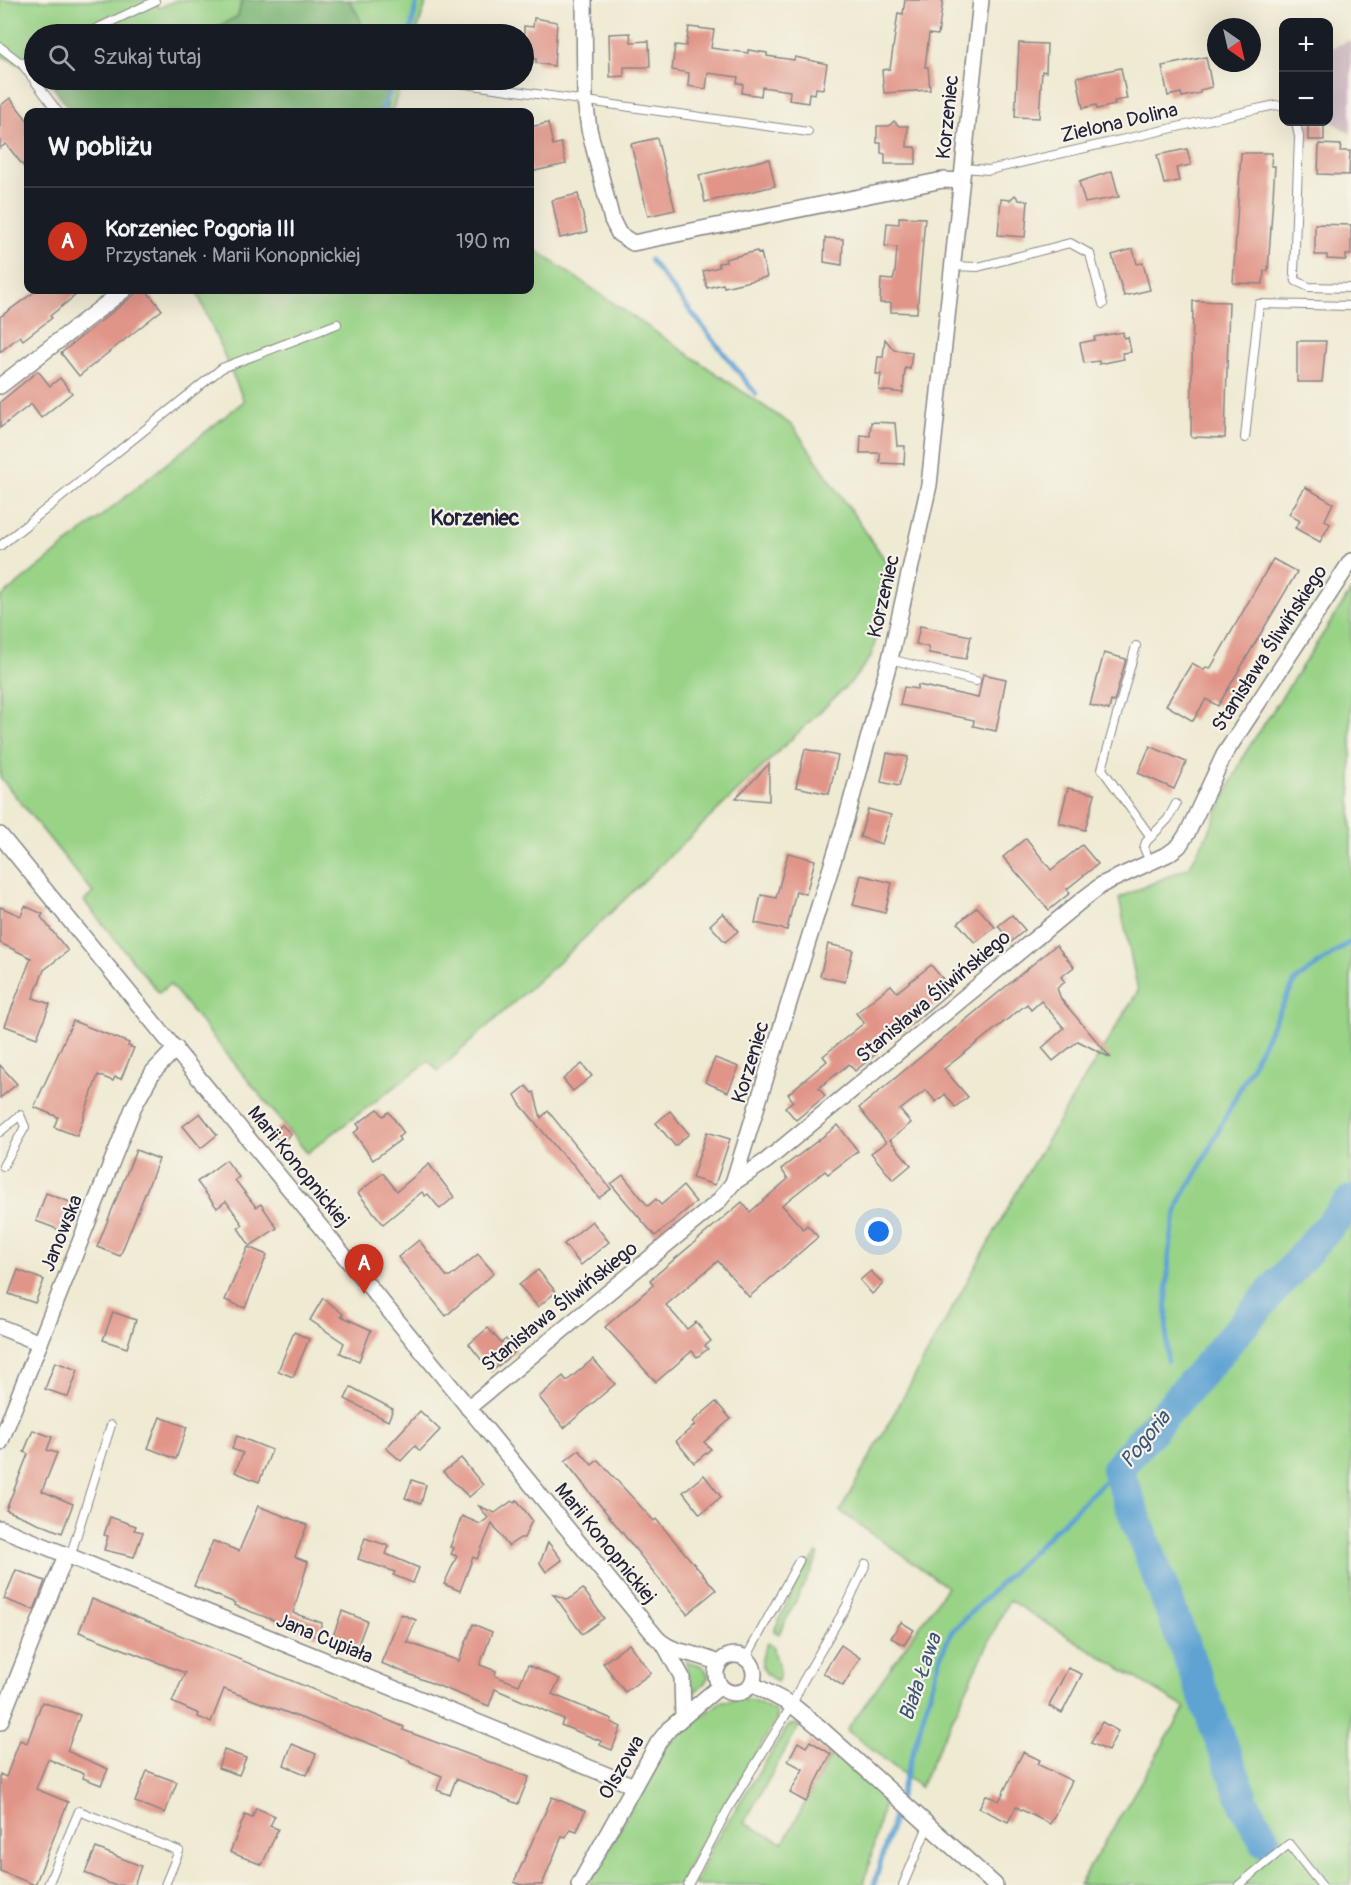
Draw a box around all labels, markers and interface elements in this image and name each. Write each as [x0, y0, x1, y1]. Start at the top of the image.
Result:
north arrow [1207, 18, 1261, 72]
map controls [1279, 18, 1333, 126]
button: + [1279, 18, 1333, 72]
search box [24, 24, 534, 90]
icon: search [45, 41, 78, 74]
text: Szukaj tutaj [93, 43, 202, 71]
button: − [1279, 72, 1333, 126]
street label: Korzeniec [931, 74, 964, 160]
street label: Zielona Dolina [1058, 97, 1180, 148]
text: W pobliżu [48, 131, 152, 163]
text: Korzeniec Pogoria III [105, 215, 295, 243]
text: A [61, 229, 74, 254]
text: 190 m [456, 229, 510, 254]
text: Przystanek · Marii Konopnickiej [105, 243, 361, 268]
district label: Korzeniec [431, 505, 520, 532]
street label: Korzeniec [862, 552, 905, 640]
street label: Stanisława Śliwińskiego [1206, 560, 1333, 736]
street label: Stanisława Śliwińskiego [851, 924, 1016, 1068]
street label: Korzeniec [726, 1018, 775, 1106]
street label: Marii Konopnickiej [242, 1101, 355, 1232]
street label: Janowska [35, 1191, 88, 1275]
your location [864, 1217, 893, 1246]
street label: Stanisława Śliwińskiego [476, 1236, 643, 1377]
pin: A [344, 1244, 384, 1294]
water label: Pogoria [1114, 1404, 1177, 1473]
street label: Marii Konopnickiej [549, 1478, 662, 1609]
street label: Jana Cupiała [273, 1608, 377, 1669]
water label: Biała Ława [893, 1629, 948, 1724]
street label: Olszowa [593, 1731, 650, 1804]

